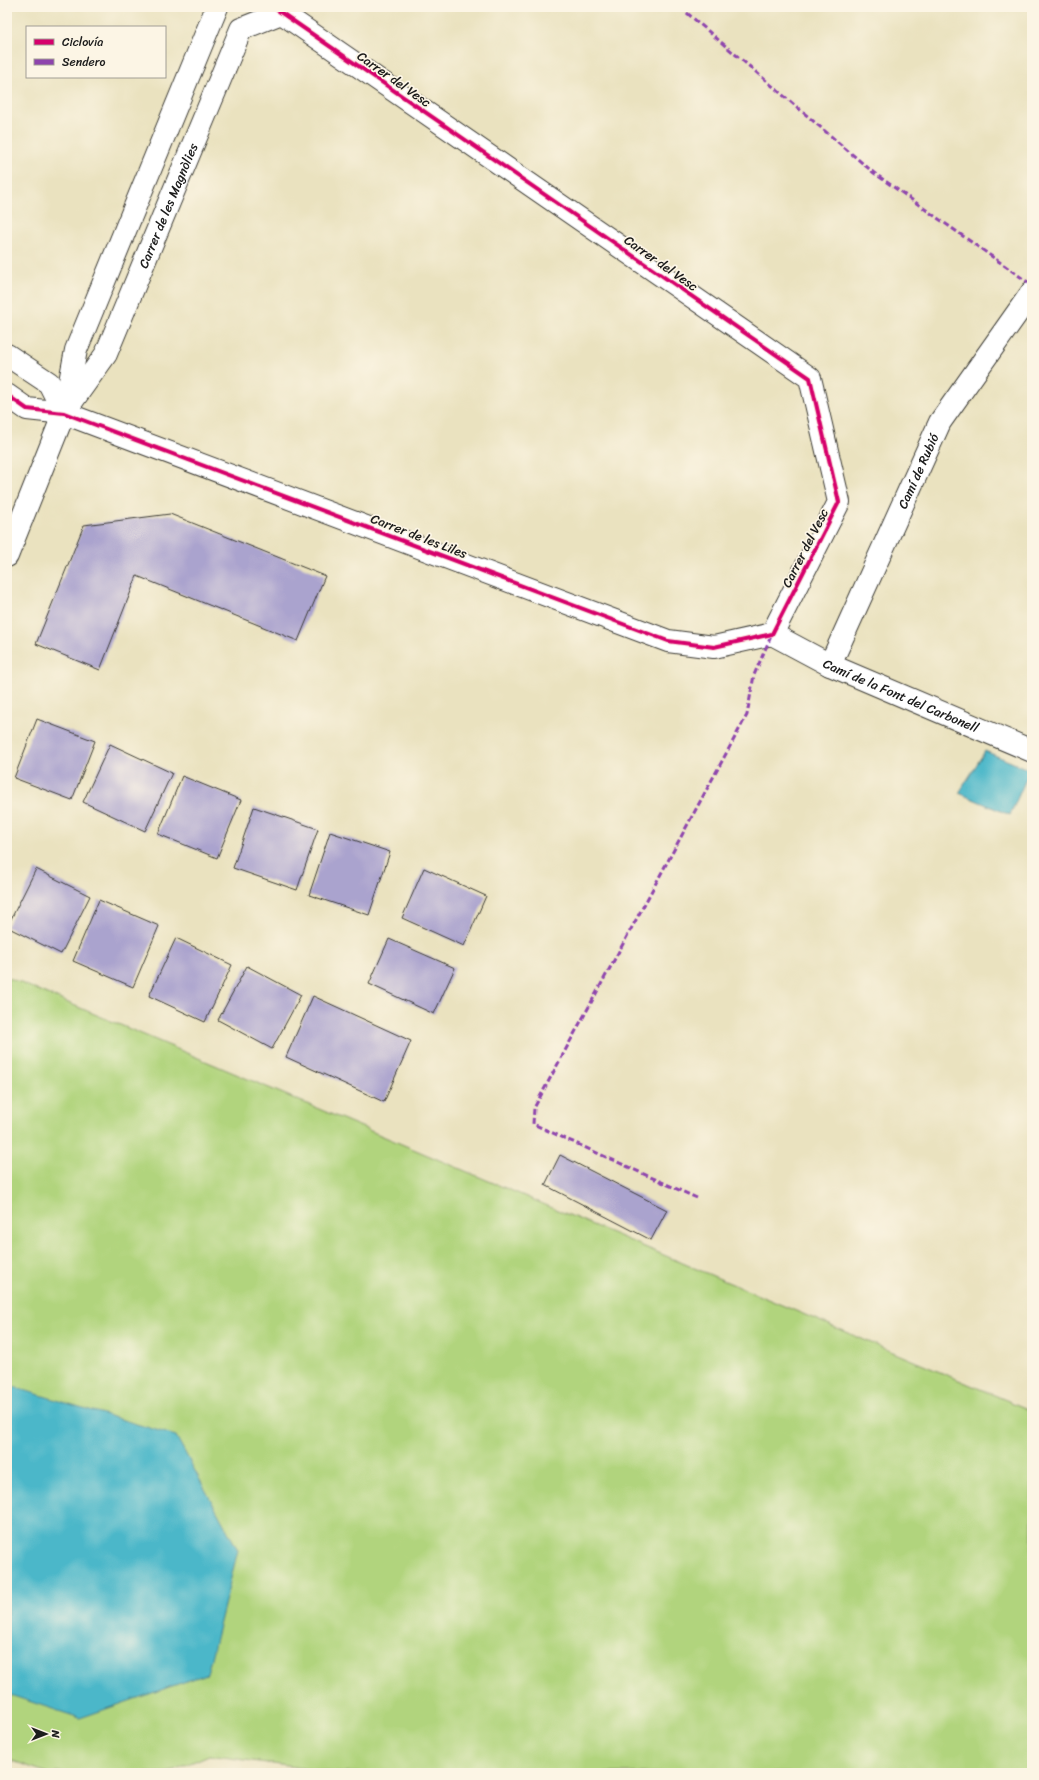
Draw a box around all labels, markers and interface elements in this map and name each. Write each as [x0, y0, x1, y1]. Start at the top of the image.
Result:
legend [26, 26, 166, 78]
text: Ciclovía [62, 31, 103, 53]
street label: Carrer del Vesc [352, 45, 436, 113]
text: Sendero [62, 51, 106, 73]
street label: Carrer de les Magnòlies [131, 138, 204, 272]
street label: Carrer del Vesc [619, 229, 703, 297]
street label: Camí de Rubió [891, 429, 945, 512]
street label: Carrer del Vesc [775, 504, 835, 592]
street label: Carrer de les Liles [367, 507, 471, 565]
street label: Camí de la Font del Carbonell [819, 652, 983, 739]
north arrow [26, 1714, 66, 1754]
text: N [46, 1729, 65, 1738]

